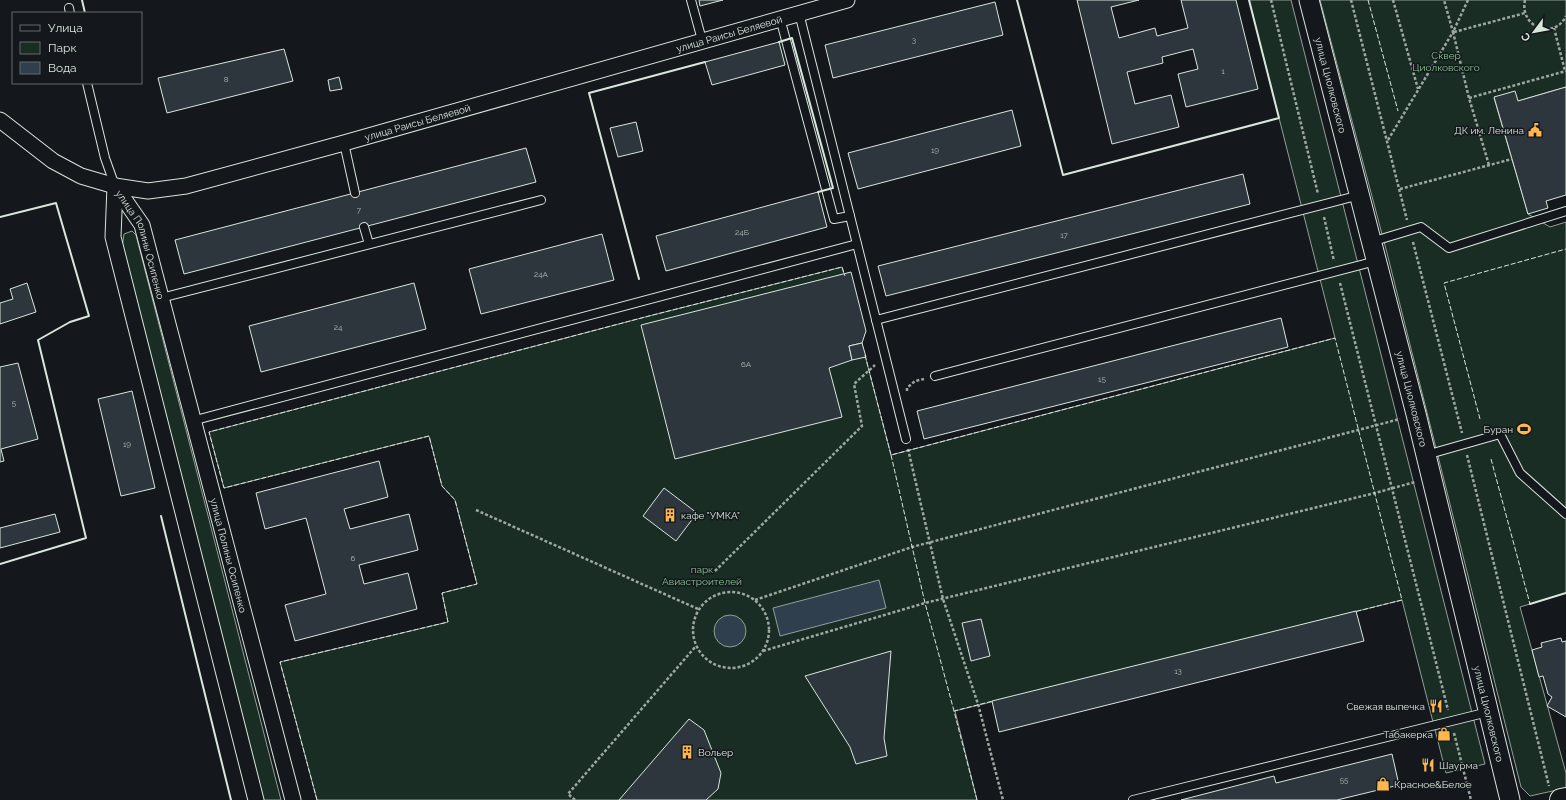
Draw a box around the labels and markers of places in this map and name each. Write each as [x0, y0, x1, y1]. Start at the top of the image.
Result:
public building icon: ДК им. Ленина [1527, 122, 1543, 138]
place label: ДК им. Ленина [1454, 125, 1524, 136]
sports icon: Буран [1516, 421, 1532, 437]
place label: Буран [1484, 424, 1513, 435]
building icon: кафе "УМКА" [662, 507, 678, 523]
place label: кафе "УМКА" [681, 510, 740, 521]
restaurant icon: Свежая выпечка [1428, 698, 1444, 714]
place label: Свежая выпечка [1346, 701, 1425, 712]
shop icon: Табакерка [1436, 726, 1452, 742]
place label: Табакерка [1383, 729, 1433, 740]
building icon: Вольер [679, 744, 695, 760]
place label: Вольер [698, 747, 733, 758]
restaurant icon: Шаурма [1420, 757, 1436, 773]
place label: Шаурма [1439, 760, 1478, 771]
shop icon: Красное&Белое [1375, 776, 1391, 792]
place label: Красное&Белое [1394, 779, 1472, 790]

